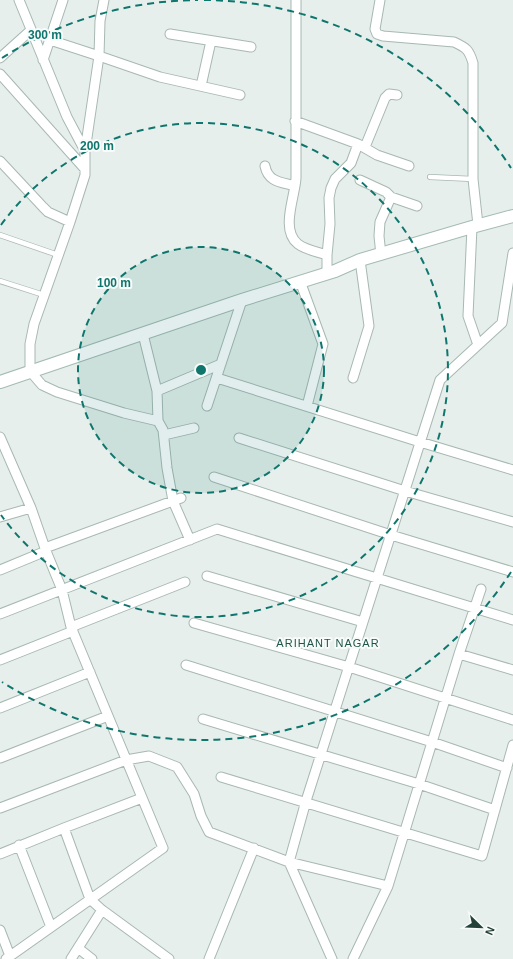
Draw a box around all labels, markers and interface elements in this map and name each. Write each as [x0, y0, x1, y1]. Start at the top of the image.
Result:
text: 300 m [28, 28, 62, 42]
text: 200 m [80, 139, 114, 153]
text: 100 m [97, 276, 131, 290]
centre of rings [194, 363, 208, 377]
district label: ARIHANT NAGAR [276, 637, 380, 649]
north arrow [461, 907, 501, 947]
text: N [483, 925, 497, 937]

